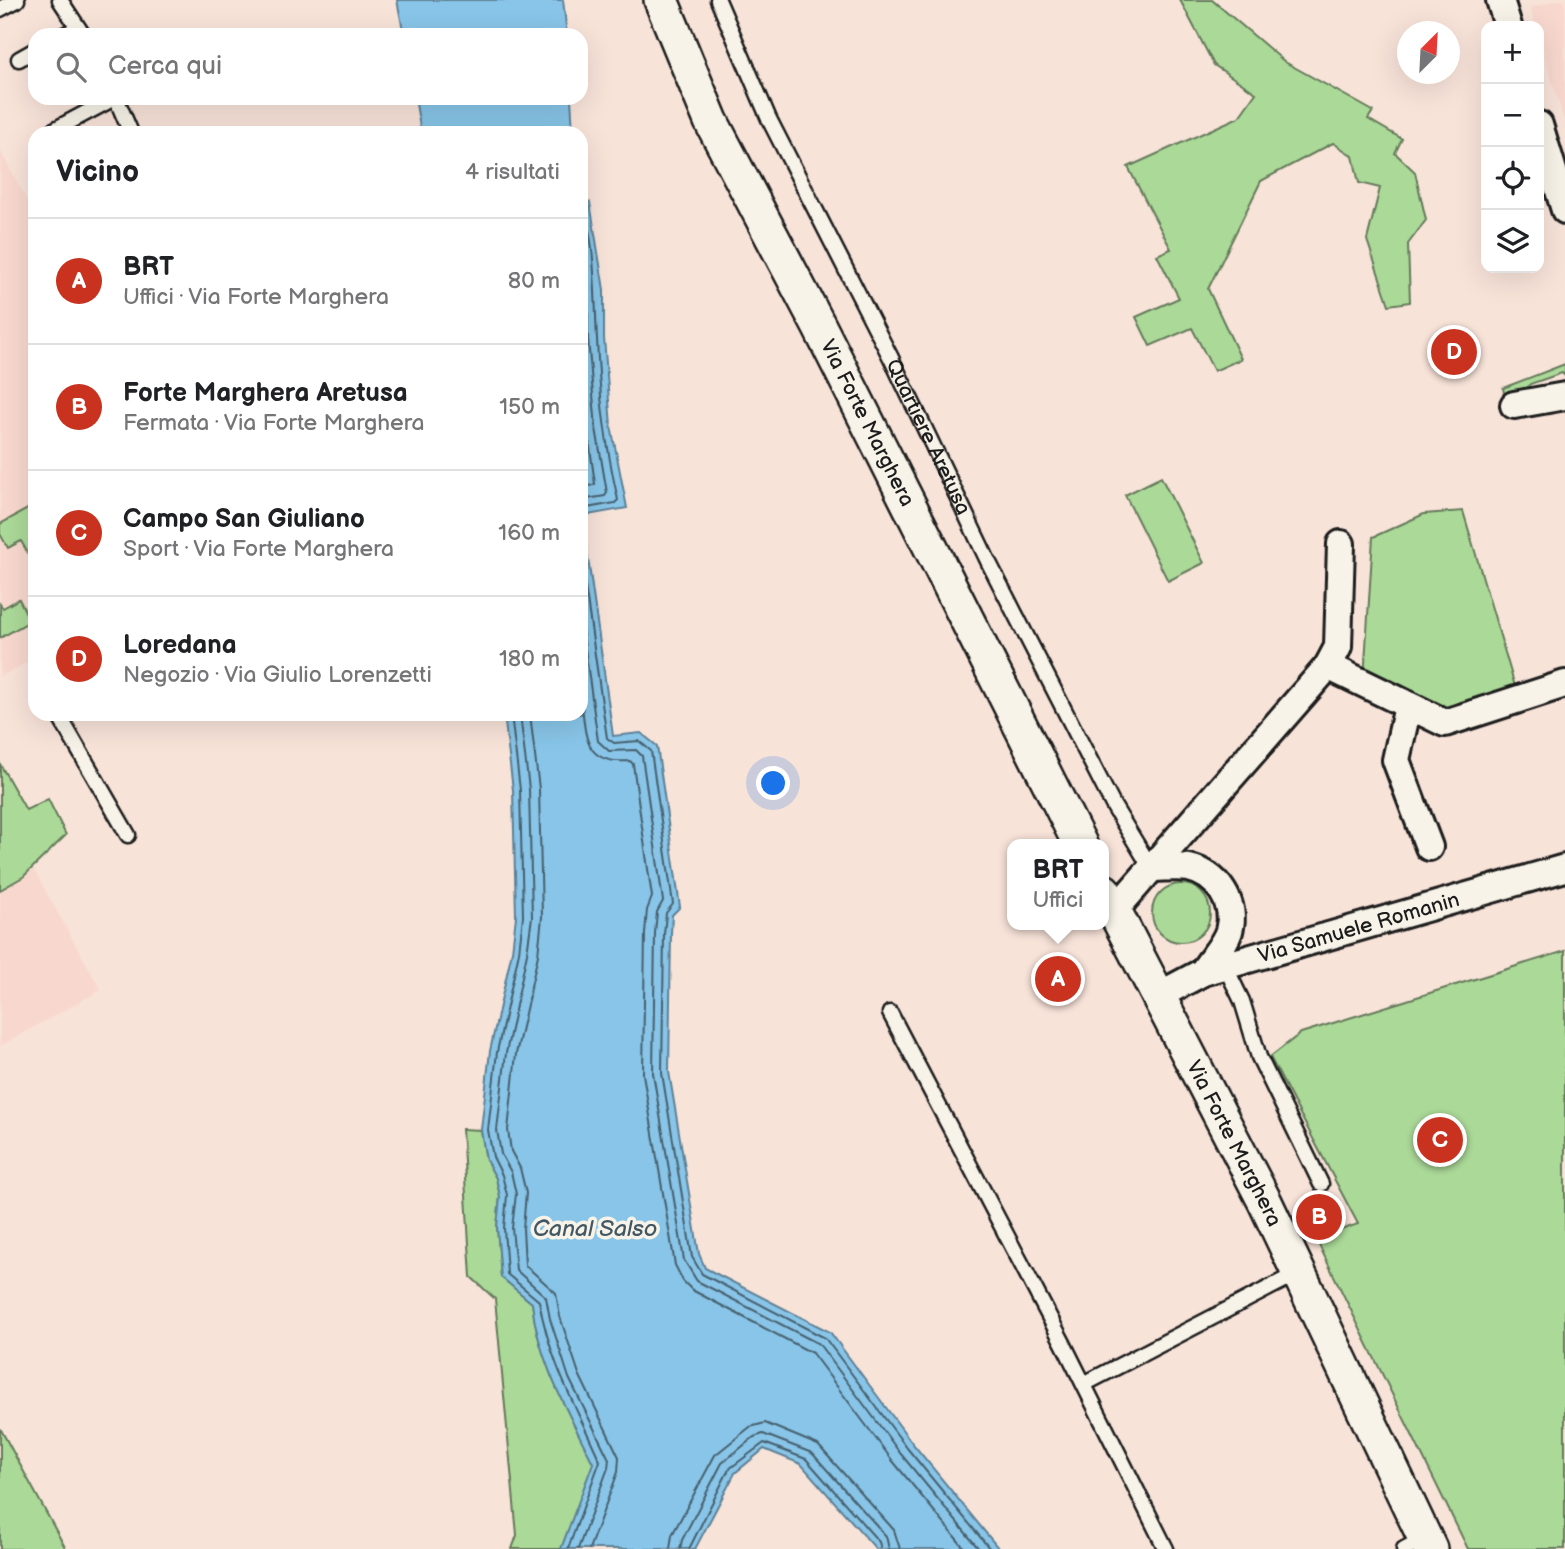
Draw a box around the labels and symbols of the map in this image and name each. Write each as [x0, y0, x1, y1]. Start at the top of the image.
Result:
north arrow [1397, 21, 1460, 84]
pin: D [1431, 326, 1477, 378]
street label: Via Forte Marghera [815, 335, 920, 511]
street label: Quartiere Aretusa [880, 355, 976, 519]
your location [756, 766, 790, 800]
street label: Via Samuele Romanin [1255, 887, 1462, 969]
pin: A [1035, 953, 1081, 1005]
street label: Via Forte Marghera [1181, 1056, 1287, 1231]
pin: C [1417, 1114, 1463, 1166]
pin: B [1296, 1191, 1342, 1243]
water label: Canal Salso [533, 1215, 657, 1243]

